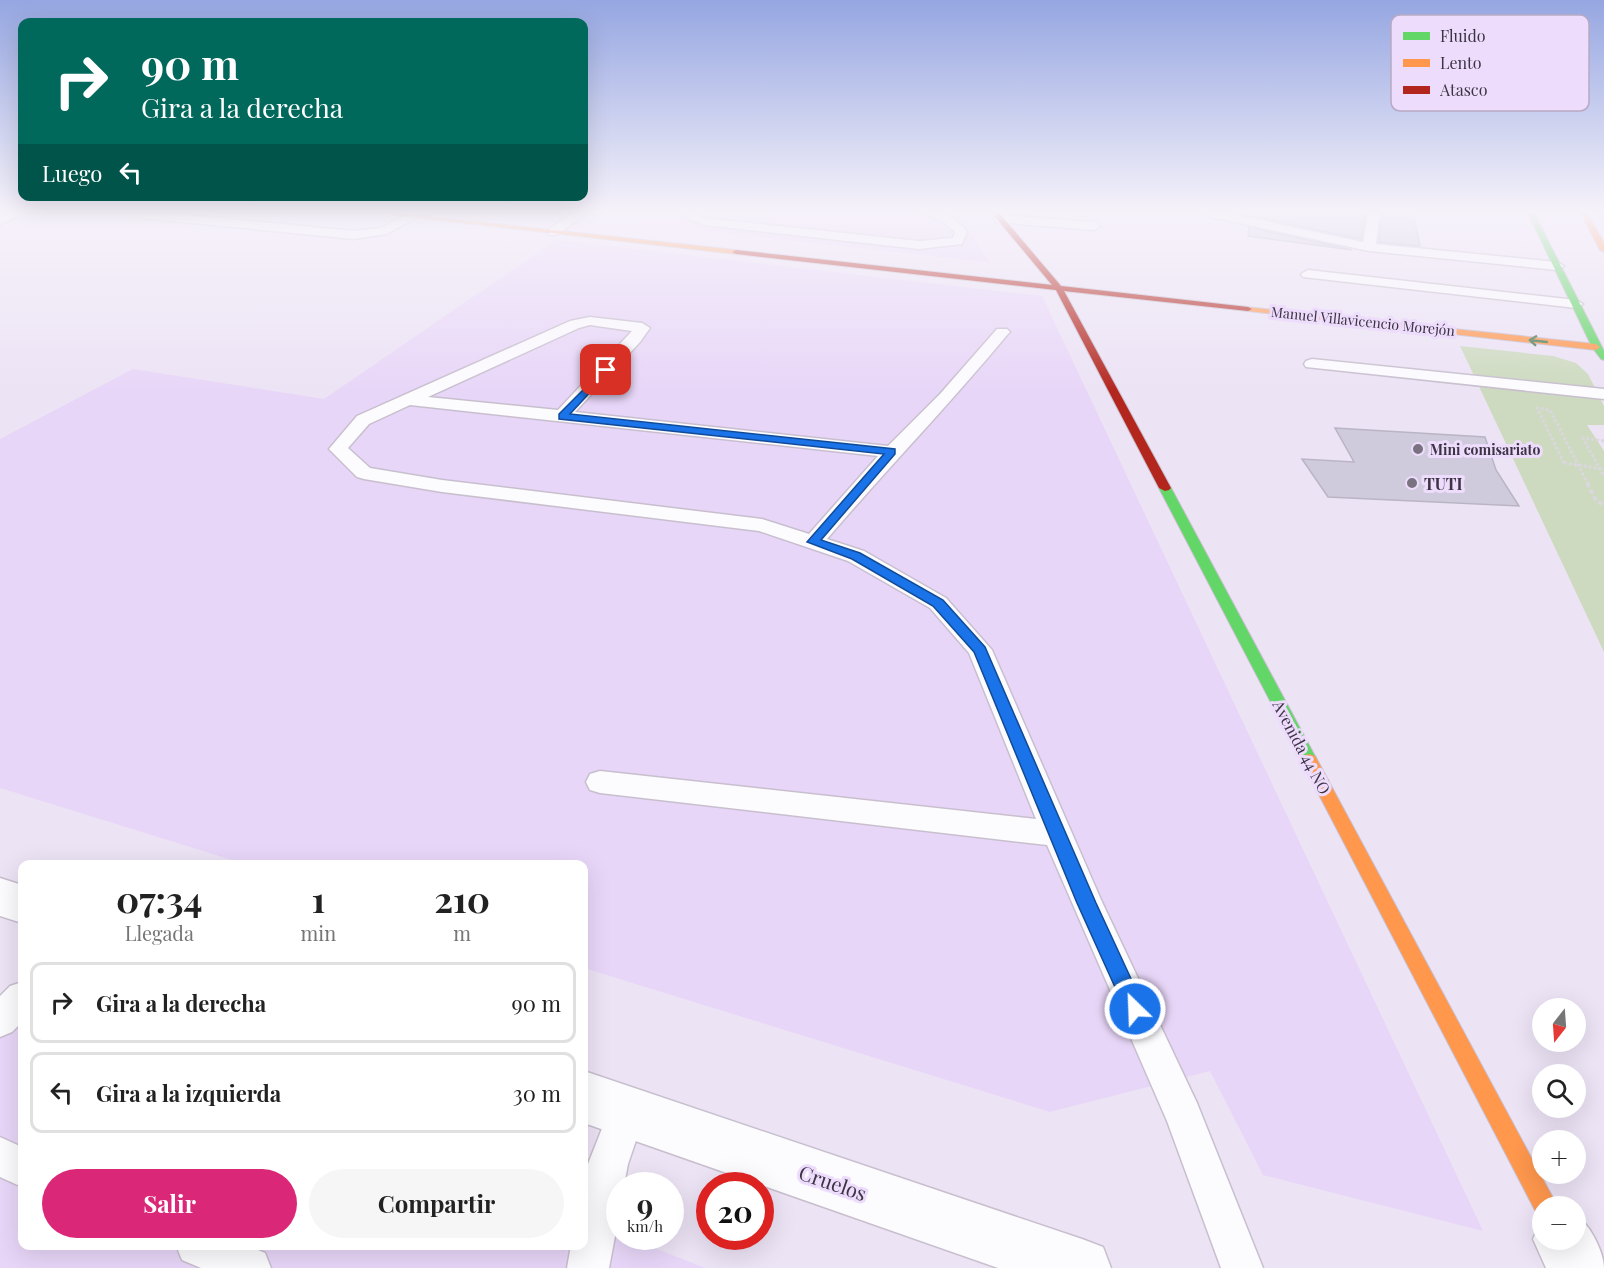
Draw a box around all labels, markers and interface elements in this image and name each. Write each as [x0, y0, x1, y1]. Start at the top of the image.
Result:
legend [1391, 15, 1589, 111]
text: Fluido [1440, 25, 1486, 46]
text: 90 m [141, 35, 239, 91]
icon: right [42, 42, 120, 120]
text: Lento [1440, 52, 1482, 73]
text: Atasco [1439, 79, 1488, 100]
text: Gira a la derecha [141, 89, 343, 125]
icon: left [114, 156, 147, 189]
text: Luego [42, 158, 102, 188]
street label: Manuel Villavicencio Morejón [1270, 302, 1457, 340]
one-way arrow [1529, 335, 1549, 346]
pin [580, 344, 631, 395]
icon: arrive [589, 353, 622, 386]
place label: Mini comisariato [1430, 440, 1540, 459]
marker: Mini comisariato [1411, 442, 1425, 456]
place label: TUTI [1424, 473, 1462, 494]
marker: TUTI [1405, 476, 1419, 490]
street label: Avenida 44 NO [1268, 695, 1336, 798]
text: 07:34 [116, 874, 203, 922]
text: 1 [311, 874, 325, 922]
text: 210 [434, 874, 490, 922]
text: Llegada [125, 919, 194, 946]
text: min [301, 919, 336, 946]
text: m [453, 919, 471, 946]
position arrow [1103, 977, 1167, 1041]
icon: right [45, 986, 78, 1019]
text: Gira a la derecha [96, 988, 266, 1018]
text: 90 m [512, 988, 561, 1018]
north arrow [1532, 998, 1586, 1052]
map controls [1532, 998, 1586, 1250]
button: search [1532, 1064, 1586, 1118]
icon: left [45, 1076, 78, 1109]
text: Gira a la izquierda [96, 1078, 281, 1108]
text: 30 m [513, 1078, 561, 1108]
button: + [1532, 1130, 1586, 1184]
street label: Cruelos [796, 1158, 870, 1206]
button: Salir [42, 1169, 297, 1238]
button: Compartir [309, 1169, 564, 1238]
speed limit sign: 20 [696, 1172, 774, 1250]
text: 9 [637, 1184, 653, 1224]
button: − [1532, 1196, 1586, 1250]
text: km/h [627, 1216, 663, 1236]

